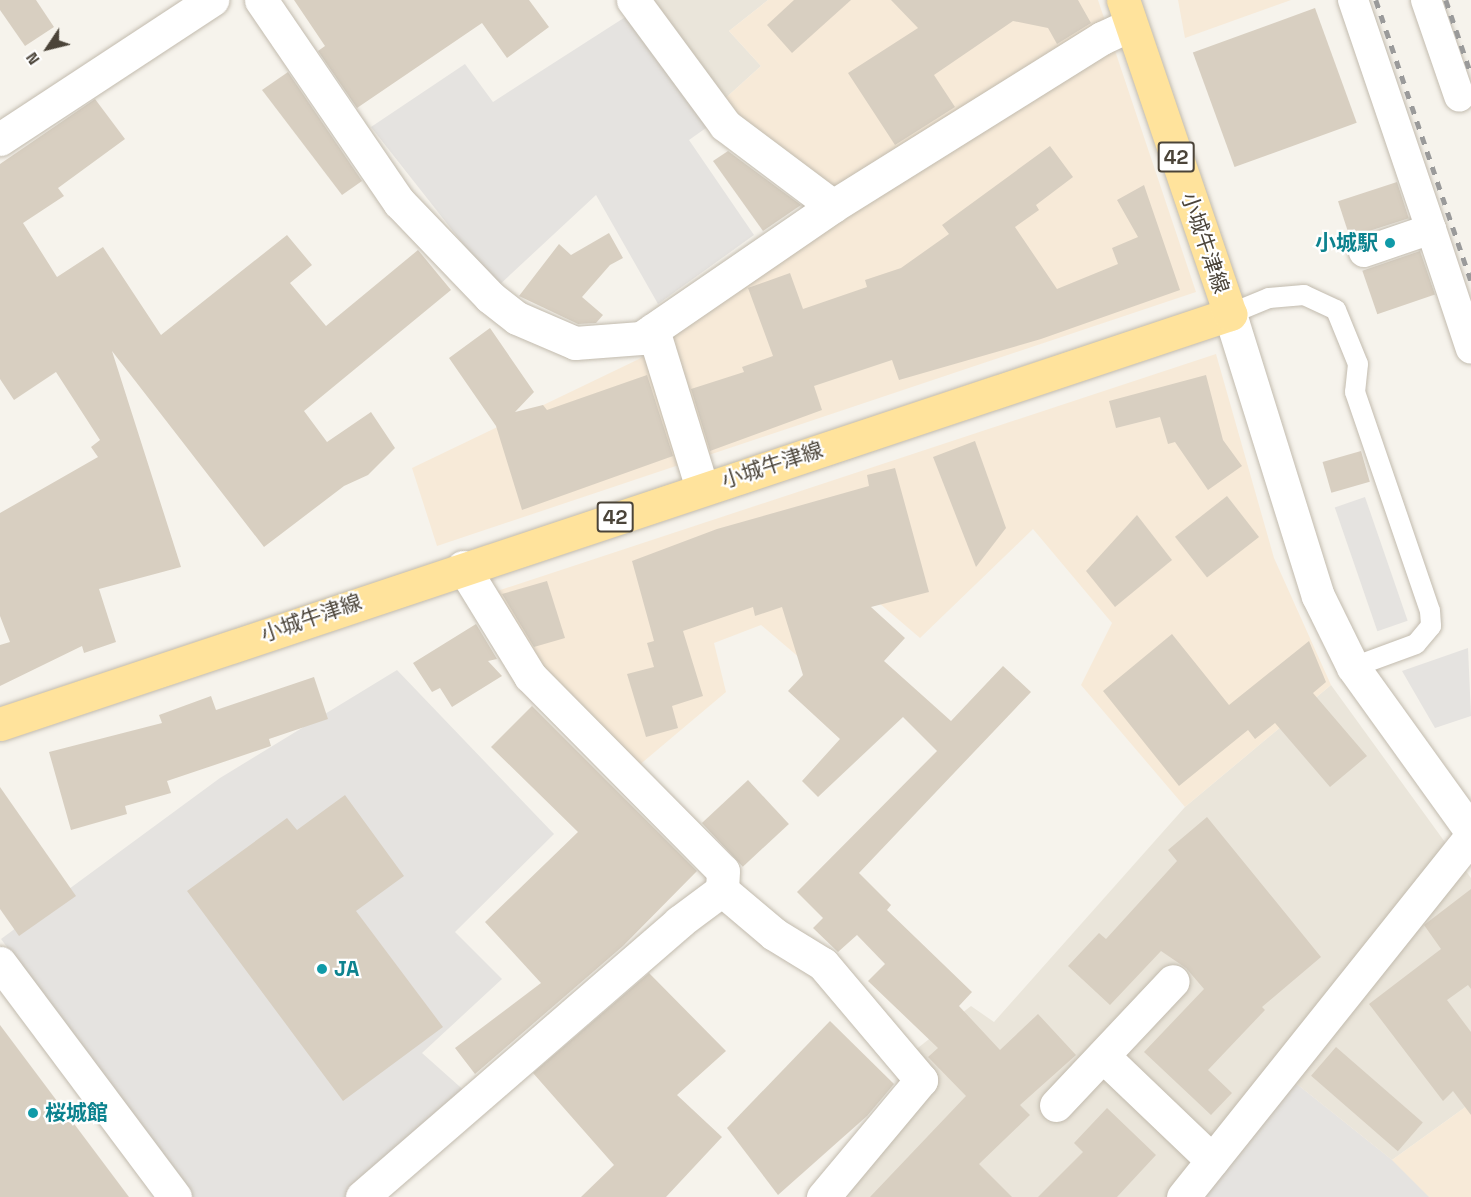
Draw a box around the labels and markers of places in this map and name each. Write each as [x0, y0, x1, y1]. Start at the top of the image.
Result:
place label: 小城駅 [1315, 230, 1378, 256]
marker: 小城駅 [1383, 236, 1397, 250]
place label: JA [334, 956, 359, 982]
marker: JA [315, 962, 329, 976]
place label: 桜城館 [45, 1100, 108, 1126]
marker: 桜城館 [26, 1106, 40, 1120]

